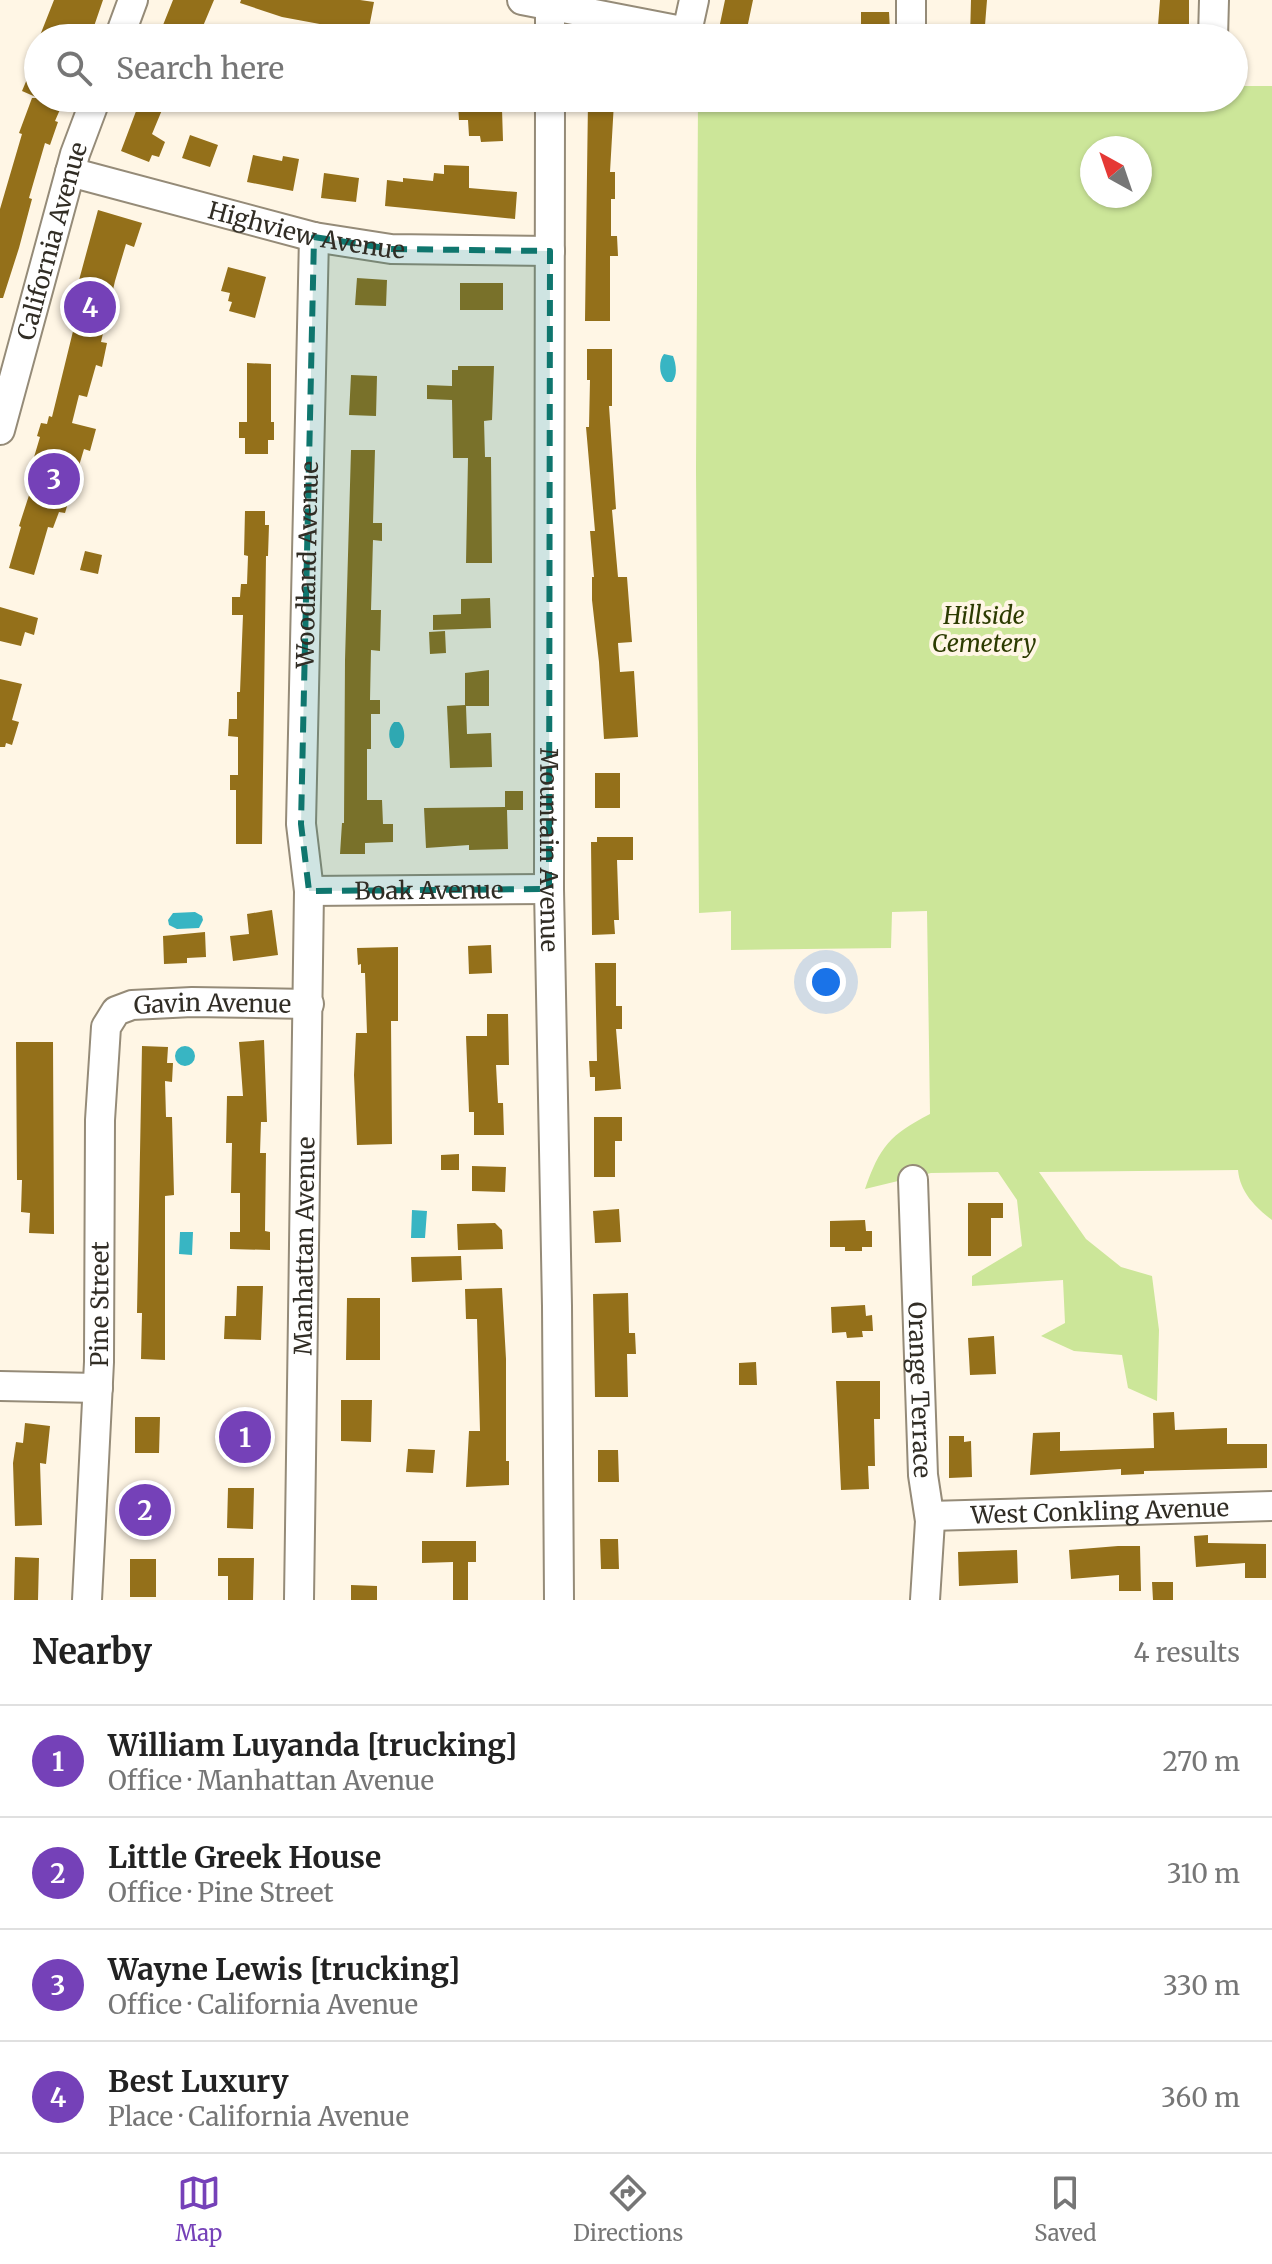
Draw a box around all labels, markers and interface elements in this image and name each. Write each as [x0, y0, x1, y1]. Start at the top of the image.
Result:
search box [24, 24, 1248, 112]
icon: search [52, 46, 96, 90]
text: Search here [116, 49, 284, 87]
north arrow [1080, 136, 1152, 208]
street label: California Avenue [10, 137, 94, 343]
street label: Highview Avenue [205, 194, 405, 265]
pin: 4 [64, 277, 116, 337]
pin: 3 [28, 449, 80, 509]
street label: Woodland Avenue [289, 461, 325, 670]
park label: Hillside Cemetery [932, 600, 1036, 659]
street label: Mountain Avenue [533, 748, 566, 952]
street label: Boak Avenue [354, 874, 504, 906]
your location [806, 962, 846, 1002]
street label: Gavin Avenue [133, 986, 291, 1020]
street label: Manhattan Avenue [287, 1136, 321, 1356]
street label: Pine Street [83, 1241, 115, 1367]
street label: Orange Terrace [902, 1301, 939, 1479]
pin: 1 [219, 1407, 271, 1467]
pin: 2 [119, 1480, 171, 1540]
street label: West Conkling Avenue [969, 1492, 1230, 1530]
text: Nearby [32, 1631, 152, 1673]
text: 4 results [1133, 1636, 1240, 1669]
text: William Luyanda [trucking] [108, 1726, 518, 1764]
text: 1 [52, 1745, 64, 1778]
text: 270 m [1163, 1745, 1240, 1778]
text: Office · Manhattan Avenue [108, 1764, 434, 1797]
text: Little Greek House [108, 1838, 381, 1876]
text: 2 [50, 1857, 66, 1890]
text: 310 m [1167, 1857, 1240, 1890]
text: Office · Pine Street [108, 1876, 334, 1909]
text: Wayne Lewis [trucking] [108, 1950, 460, 1988]
text: 3 [51, 1969, 65, 2002]
text: 330 m [1163, 1969, 1240, 2002]
text: Office · California Avenue [108, 1988, 418, 2021]
text: Best Luxury [108, 2062, 289, 2100]
text: 4 [50, 2081, 66, 2114]
text: 360 m [1161, 2081, 1240, 2114]
text: Place · California Avenue [108, 2100, 409, 2133]
tab: Map [175, 2171, 222, 2247]
tab: Directions [573, 2171, 683, 2247]
tab: Saved [1034, 2171, 1097, 2247]

